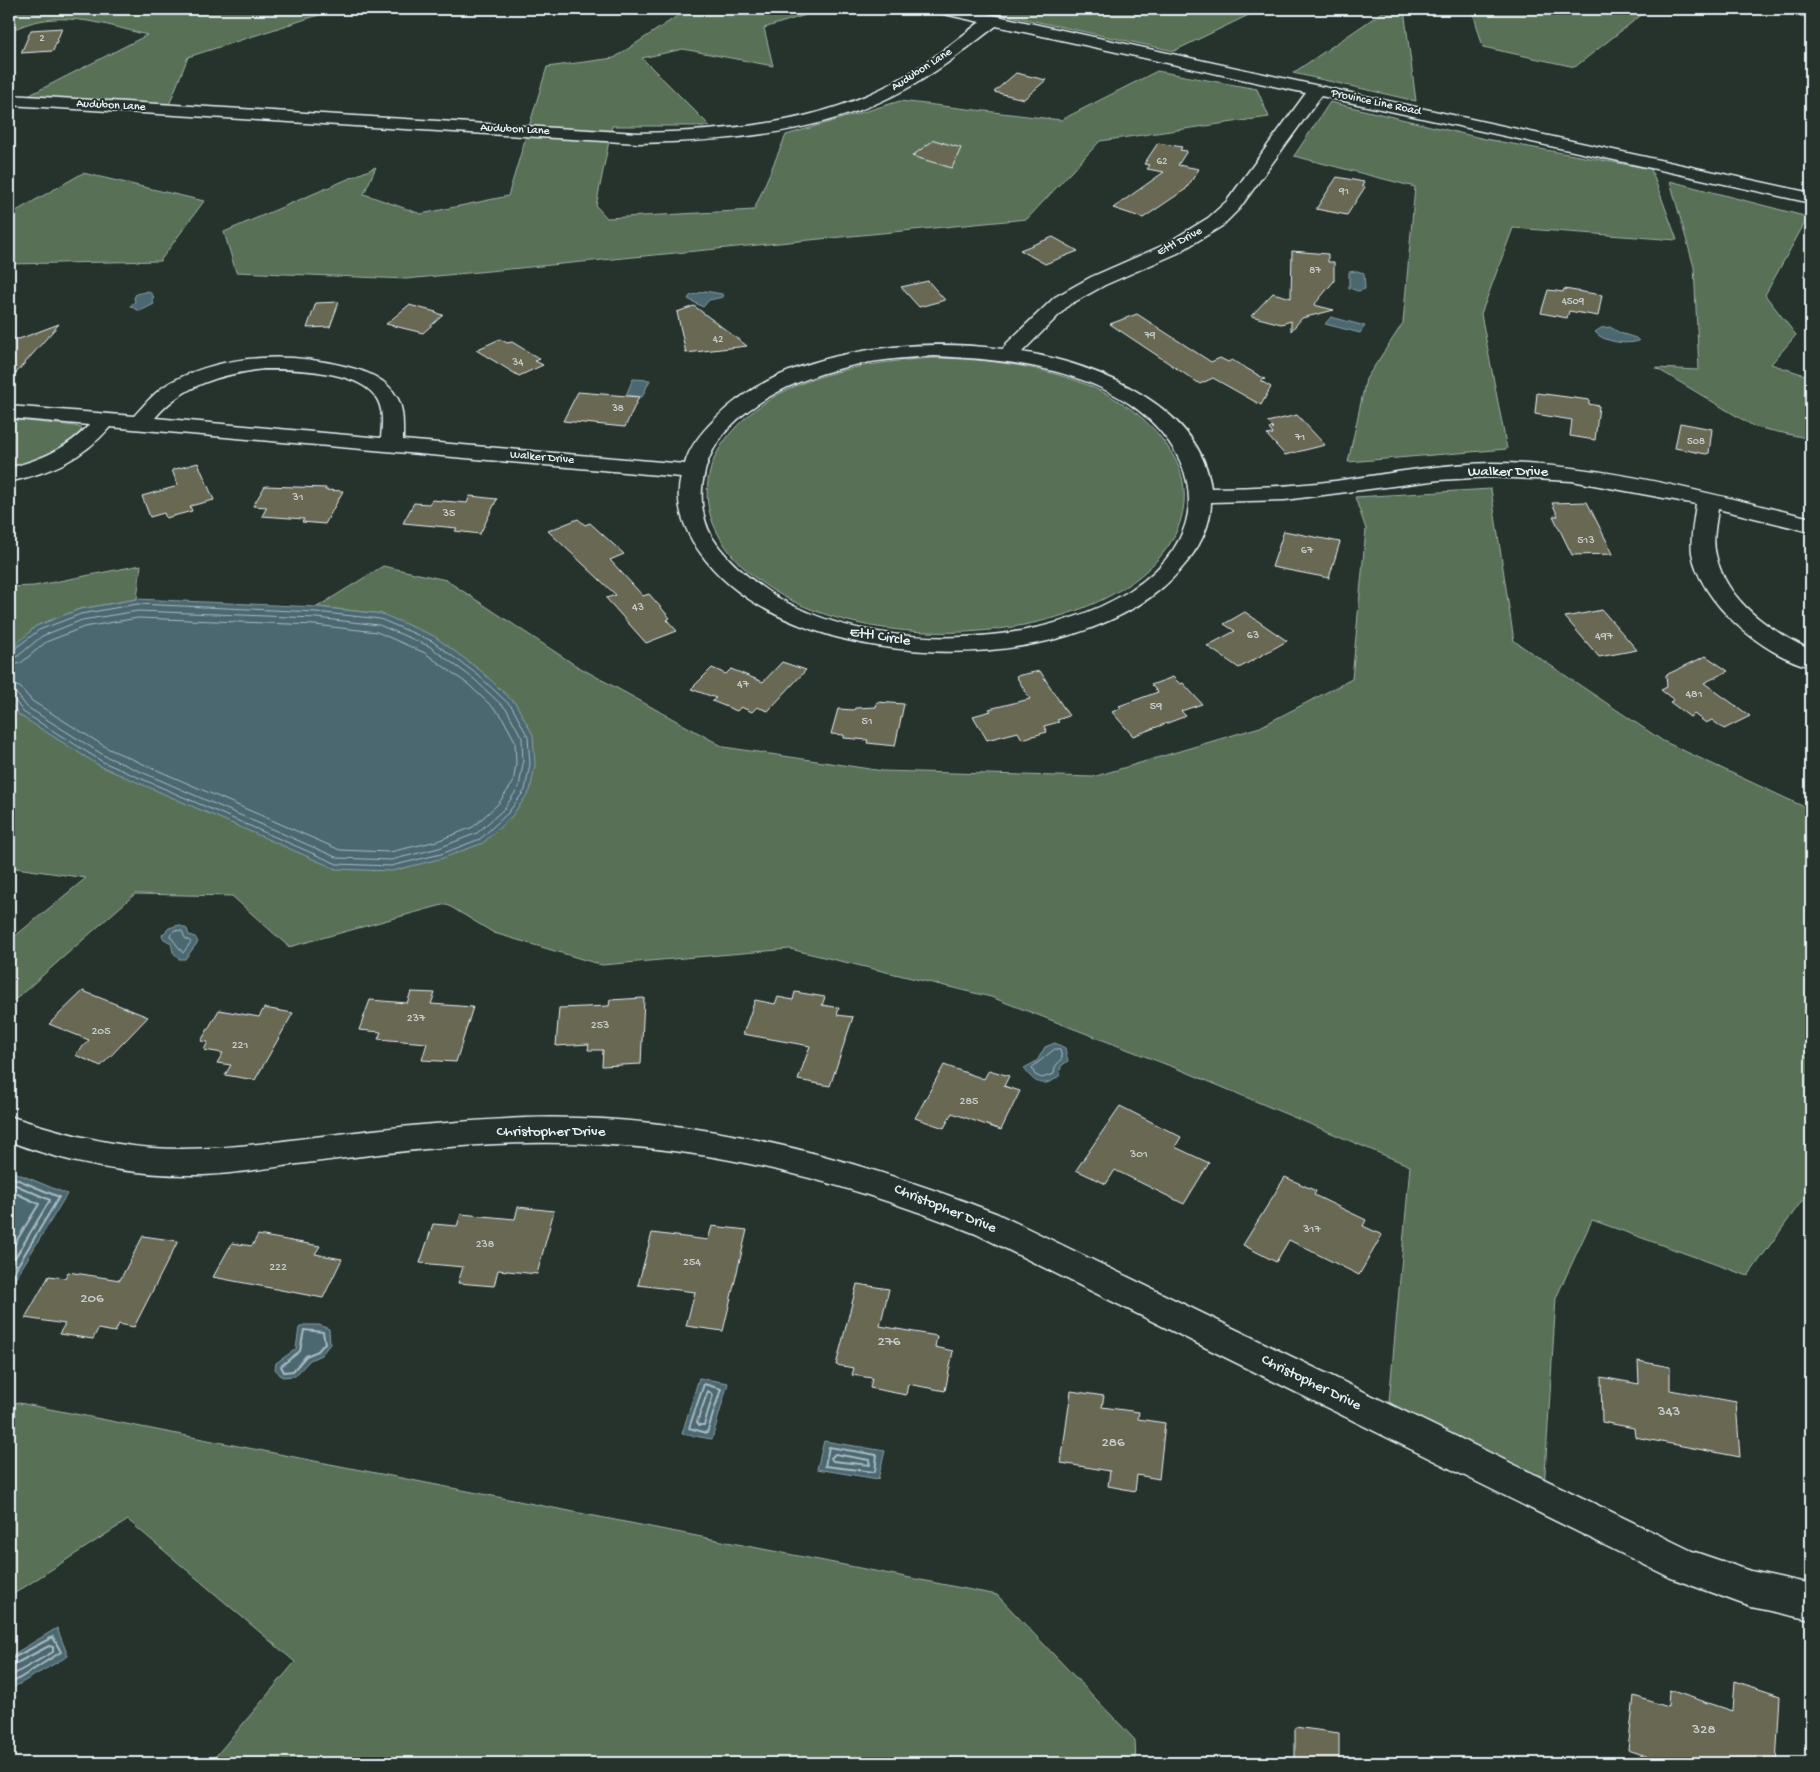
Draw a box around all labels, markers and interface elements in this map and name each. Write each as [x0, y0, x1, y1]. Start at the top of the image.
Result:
house number: 2 [39, 33, 45, 45]
street label: Audubon Lane [889, 45, 956, 95]
street label: Province Line Road [1329, 86, 1423, 120]
street label: Audubon Lane [76, 97, 147, 115]
street label: Audubon Lane [480, 121, 551, 139]
house number: 62 [1157, 156, 1168, 168]
house number: 91 [1338, 186, 1349, 198]
street label: Ettl Drive [1155, 224, 1206, 260]
house number: 87 [1309, 265, 1321, 277]
house number: 4509 [1562, 296, 1585, 308]
house number: 79 [1143, 330, 1156, 342]
house number: 42 [713, 334, 724, 346]
house number: 34 [512, 357, 524, 369]
house number: 38 [611, 403, 624, 415]
house number: 71 [1294, 432, 1305, 444]
house number: 508 [1687, 436, 1705, 448]
street label: Walker Drive [509, 448, 575, 468]
street label: Walker Drive [1468, 463, 1548, 481]
house number: 31 [291, 491, 304, 505]
house number: 35 [442, 507, 455, 521]
house number: 513 [1577, 534, 1595, 548]
house number: 67 [1301, 544, 1314, 558]
house number: 43 [632, 601, 644, 615]
street label: Ettl Circle [848, 623, 912, 651]
house number: 63 [1247, 629, 1259, 643]
house number: 497 [1595, 630, 1614, 644]
house number: 47 [737, 678, 750, 692]
house number: 481 [1685, 688, 1703, 702]
house number: 59 [1150, 700, 1162, 714]
house number: 51 [861, 715, 873, 729]
house number: 237 [407, 1012, 426, 1026]
house number: 253 [591, 1019, 609, 1033]
house number: 205 [91, 1025, 111, 1039]
house number: 221 [232, 1039, 248, 1053]
house number: 285 [960, 1095, 978, 1109]
street label: Christopher Drive [497, 1123, 606, 1141]
house number: 301 [1129, 1148, 1148, 1162]
street label: Christopher Drive [891, 1180, 999, 1238]
house number: 317 [1302, 1223, 1321, 1237]
house number: 238 [476, 1238, 495, 1252]
house number: 254 [683, 1256, 701, 1270]
house number: 222 [269, 1261, 287, 1275]
house number: 206 [80, 1290, 104, 1308]
house number: 276 [878, 1333, 901, 1351]
street label: Christopher Drive [1258, 1351, 1364, 1415]
house number: 343 [1657, 1403, 1681, 1421]
house number: 286 [1101, 1434, 1125, 1452]
house number: 328 [1691, 1721, 1716, 1739]

